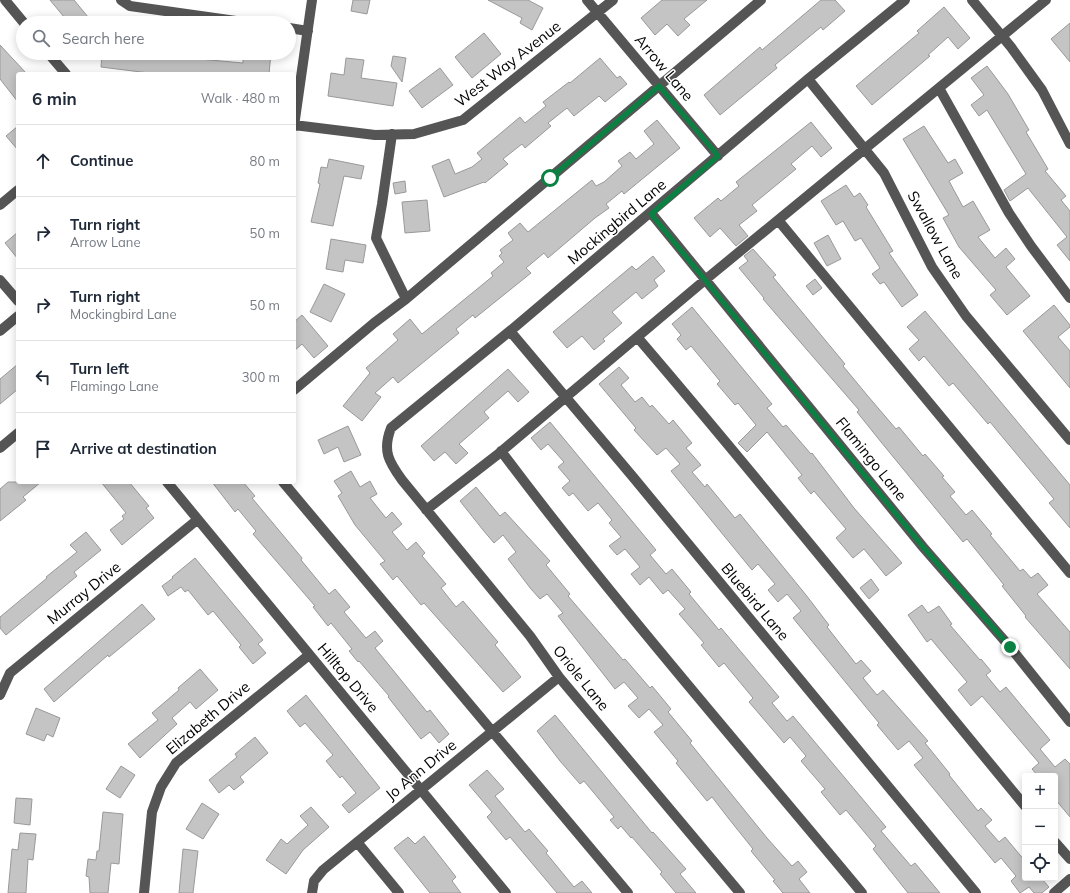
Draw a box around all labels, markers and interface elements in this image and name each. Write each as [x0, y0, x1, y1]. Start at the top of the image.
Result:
search box [16, 16, 296, 60]
street label: West Way Avenue [451, 16, 565, 111]
icon: search [30, 27, 52, 49]
text: Search here [62, 29, 144, 48]
street label: Arrow Lane [631, 30, 698, 105]
text: 6 min [32, 88, 77, 109]
text: Walk · 480 m [201, 90, 280, 106]
icon: ahead [32, 150, 54, 172]
text: Continue [70, 151, 133, 170]
text: 80 m [250, 153, 280, 169]
route start [541, 169, 559, 187]
street label: Mockingbird Lane [563, 175, 670, 268]
street label: Swallow Lane [903, 187, 967, 282]
text: Turn right [70, 215, 140, 234]
icon: right [32, 222, 54, 244]
text: 50 m [250, 225, 280, 241]
text: Arrow Lane [70, 234, 141, 250]
text: Turn right [70, 287, 140, 306]
icon: right [32, 294, 54, 316]
text: 50 m [250, 297, 280, 313]
text: Mockingbird Lane [70, 306, 177, 322]
text: Turn left [70, 359, 129, 378]
icon: left [32, 366, 54, 388]
text: 300 m [242, 369, 280, 385]
text: Flamingo Lane [70, 378, 159, 394]
street label: Flamingo Lane [832, 413, 911, 504]
icon: arrive [32, 438, 54, 460]
text: Arrive at destination [70, 439, 217, 458]
street label: Murray Drive [43, 557, 124, 628]
street label: Bluebird Lane [717, 559, 793, 644]
route end [1001, 638, 1019, 656]
street label: Hilltop Drive [314, 639, 383, 716]
street label: Oriole Lane [549, 641, 614, 714]
street label: Elizabeth Drive [162, 677, 254, 758]
street label: Jo Ann Drive [381, 735, 460, 804]
map controls [1022, 773, 1058, 881]
button: + [1022, 773, 1058, 809]
button: − [1022, 809, 1058, 845]
button: locate [1022, 845, 1058, 881]

